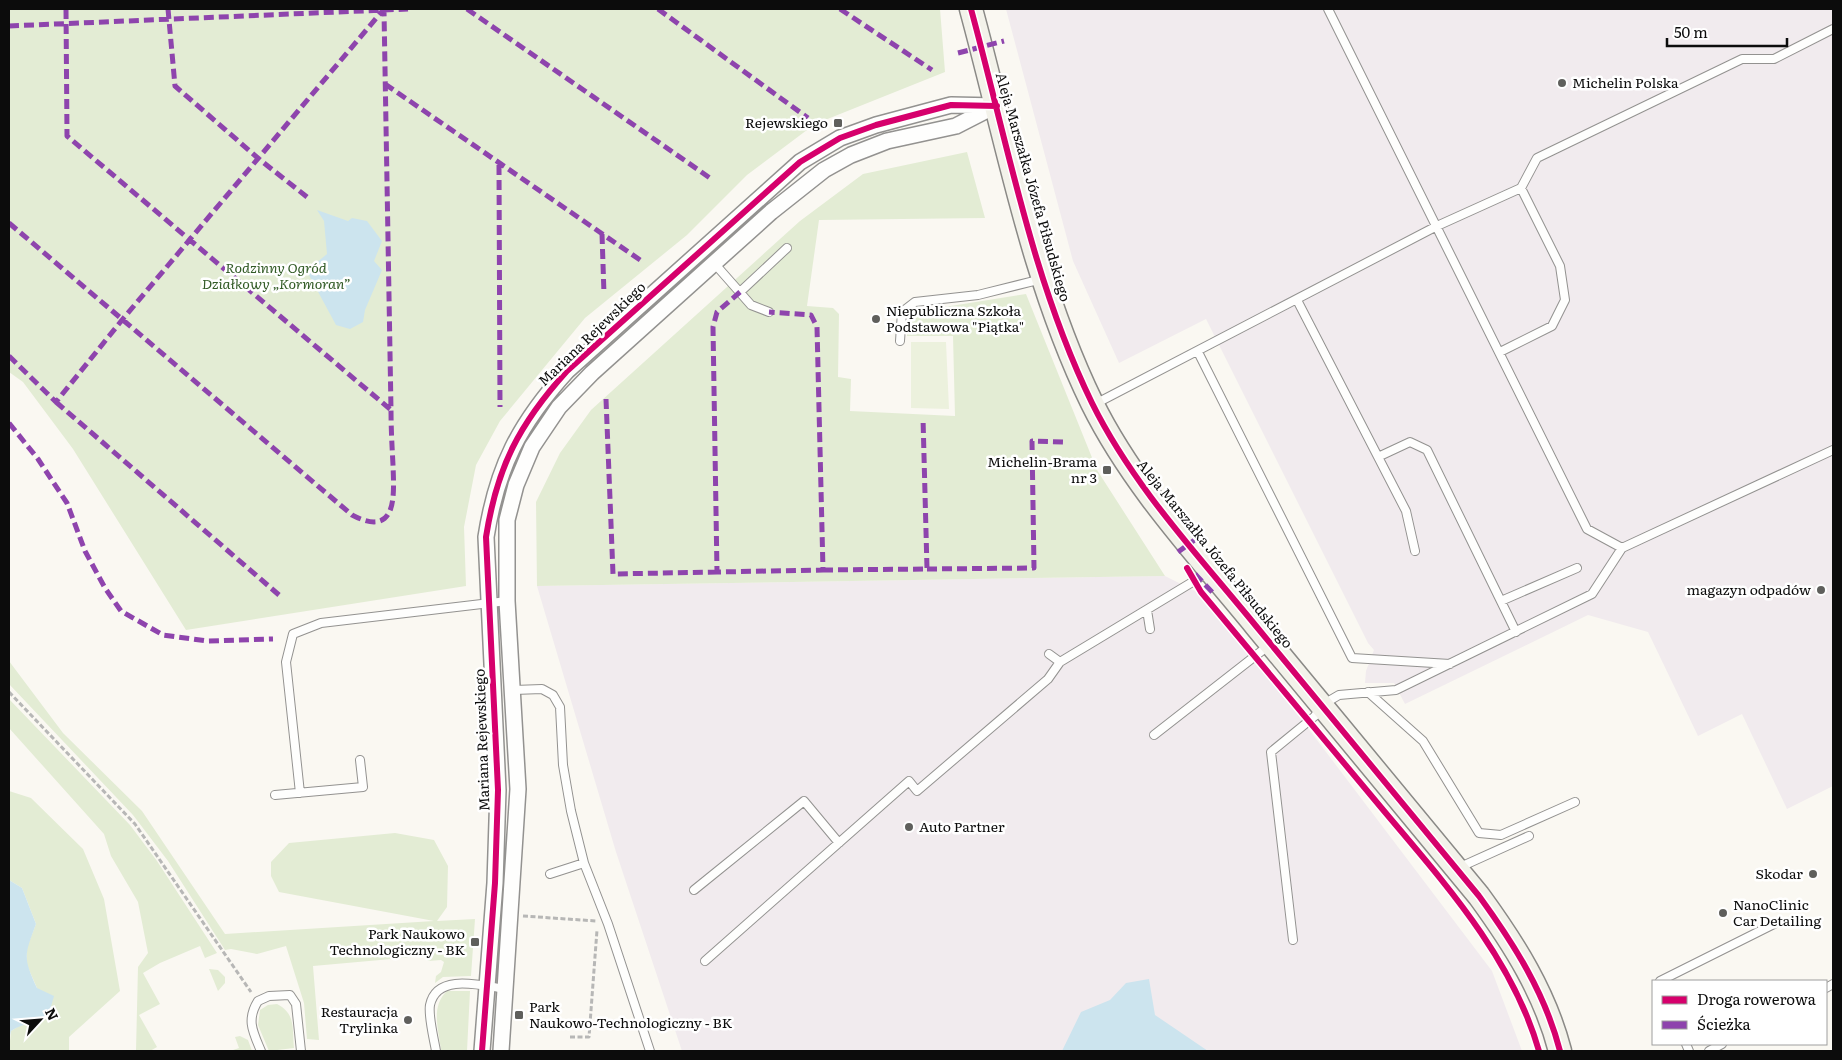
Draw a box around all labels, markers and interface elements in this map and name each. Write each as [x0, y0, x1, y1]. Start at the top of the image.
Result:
scale bar [1667, 15, 1787, 47]
text: 50 m [1674, 20, 1708, 43]
street label: Aleja Marszałka Józefa Piłsudskiego [992, 70, 1076, 304]
place label: Michelin Polska [1572, 72, 1679, 92]
marker: Michelin Polska [1556, 77, 1568, 89]
place label: Rejewskiego [745, 112, 828, 132]
marker: Rejewskiego [832, 117, 844, 129]
park label: Rodzinny Ogród Działkowy „Kormoran” [202, 257, 350, 293]
street label: Mariana Rejewskiego [533, 277, 649, 390]
place label: Niepubliczna Szkoła Podstawowa "Piątka" [886, 300, 1024, 336]
marker: Niepubliczna Szkoła Podstawowa "Piątka" [870, 313, 882, 325]
place label: Michelin-Brama nr 3 [987, 451, 1097, 487]
street label: Aleja Marszałka Józefa Piłsudskiego [1133, 455, 1298, 652]
marker: Michelin-Brama nr 3 [1101, 464, 1113, 476]
place label: magazyn odpadów [1686, 579, 1811, 599]
marker: magazyn odpadów [1815, 584, 1827, 596]
street label: Mariana Rejewskiego [469, 669, 493, 812]
place label: Auto Partner [919, 816, 1005, 836]
marker: Auto Partner [903, 821, 915, 833]
place label: Skodar [1755, 863, 1803, 883]
marker: Skodar [1807, 868, 1819, 880]
place label: NanoClinic Car Detailing [1733, 894, 1822, 930]
marker: NanoClinic Car Detailing [1717, 907, 1729, 919]
place label: Park Naukowo Technologiczny - BK [329, 923, 465, 959]
marker: Park Naukowo Technologiczny - BK [469, 936, 481, 948]
legend [1652, 980, 1827, 1045]
text: Droga rowerowa [1697, 987, 1817, 1010]
north arrow [15, 995, 65, 1045]
place label: Park Naukowo-Technologiczny - BK [529, 996, 733, 1032]
place label: Restauracja Trylinka [321, 1001, 398, 1037]
text: N [41, 1004, 64, 1024]
marker: Park Naukowo-Technologiczny - BK [513, 1009, 525, 1021]
text: Ścieżka [1697, 1012, 1752, 1035]
marker: Restauracja Trylinka [402, 1014, 414, 1026]

